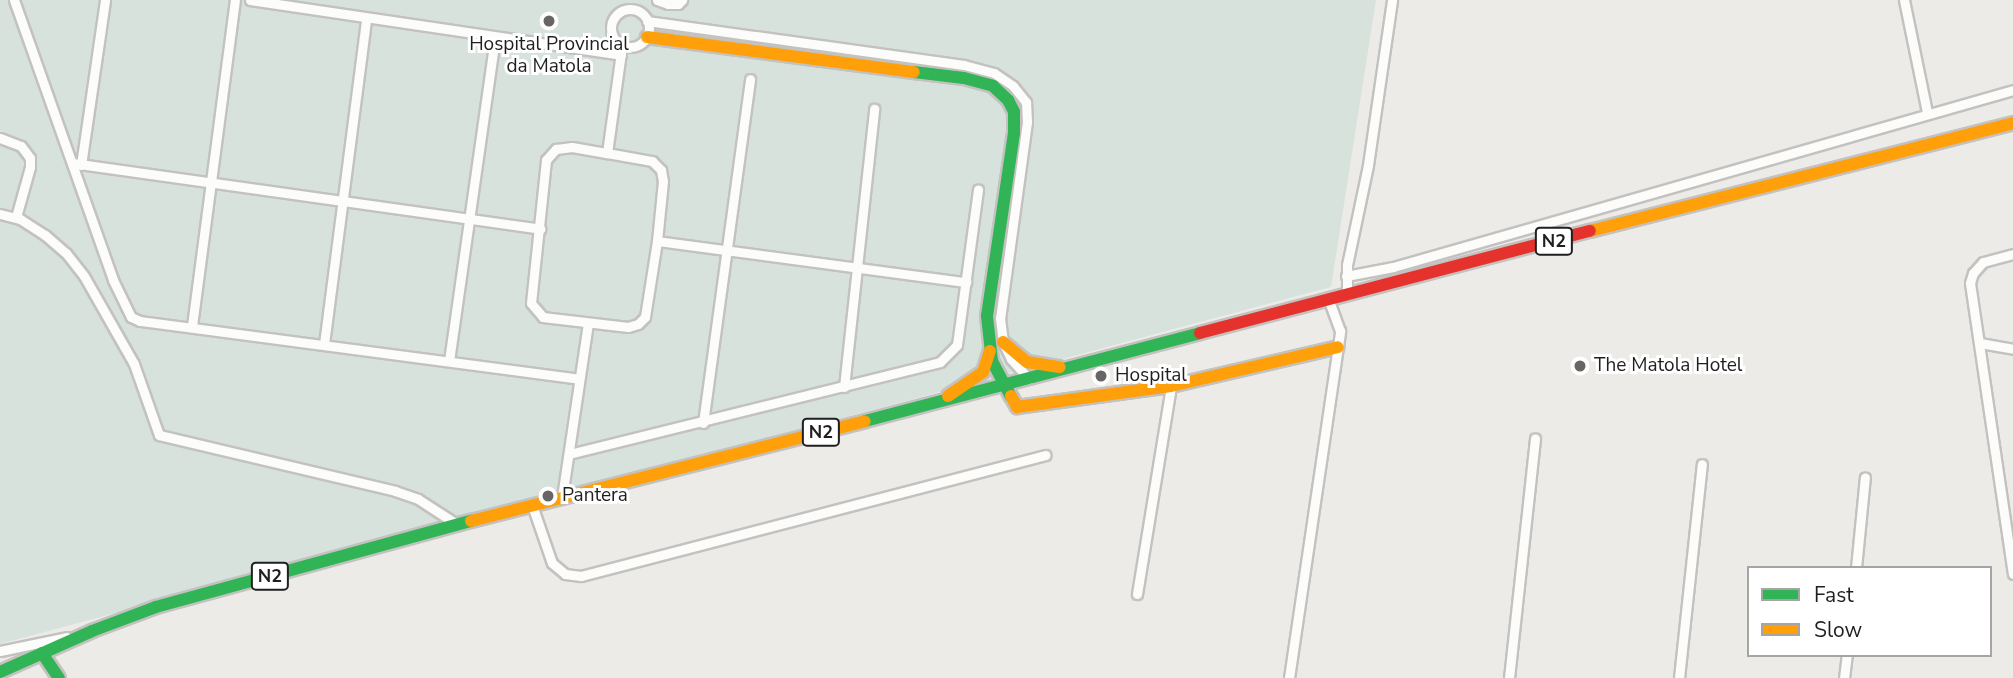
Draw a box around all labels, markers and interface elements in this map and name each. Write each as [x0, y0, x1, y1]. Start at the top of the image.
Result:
marker: Hospital Provincial da Matola [539, 11, 559, 31]
place label: Hospital Provincial da Matola [469, 34, 629, 78]
road number: N2 [1535, 227, 1573, 256]
place label: The Matola Hotel [1594, 355, 1742, 377]
marker: The Matola Hotel [1572, 358, 1588, 374]
place label: Hospital [1115, 365, 1187, 387]
marker: Hospital [1093, 368, 1109, 384]
road number: N2 [802, 418, 840, 446]
place label: Pantera [562, 485, 628, 507]
marker: Pantera [540, 488, 556, 504]
road number: N2 [251, 562, 289, 590]
legend [1747, 566, 1992, 657]
text: Fast [1814, 581, 1854, 609]
text: Slow [1814, 616, 1862, 644]

